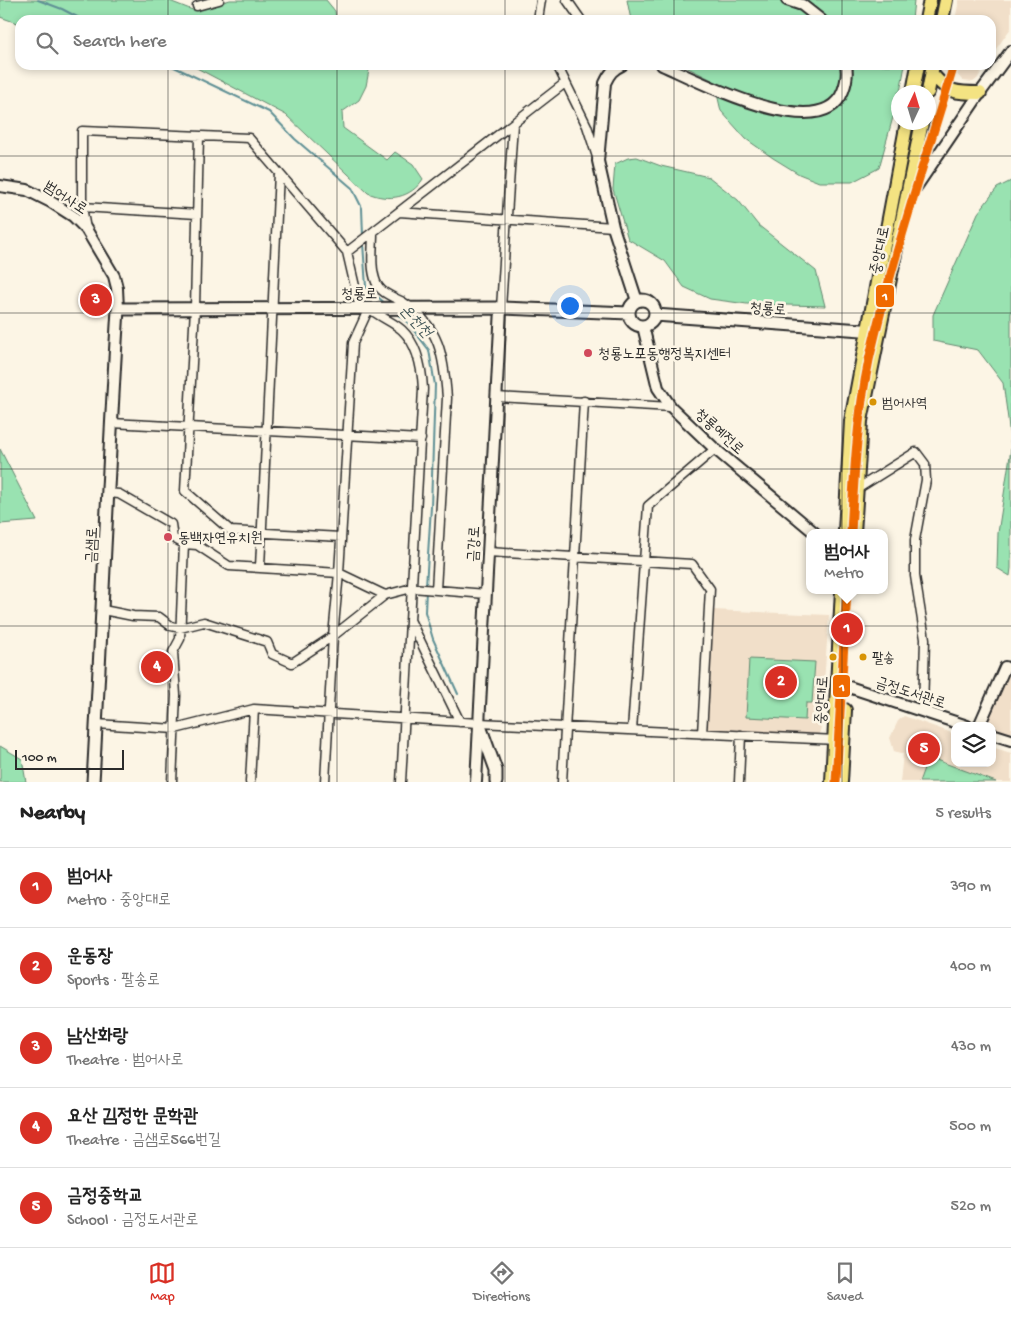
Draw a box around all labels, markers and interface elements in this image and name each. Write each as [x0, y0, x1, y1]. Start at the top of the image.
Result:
search box [15, 15, 996, 70]
icon: search [33, 29, 61, 57]
text: Search here [73, 31, 167, 54]
north arrow [891, 85, 936, 130]
street label: 범어사로 [40, 178, 90, 219]
street label: 중앙대로 [868, 225, 894, 276]
pin: 3 [80, 281, 112, 319]
line badge: 1 [875, 284, 895, 308]
street label: 청룡로 [341, 286, 377, 304]
text: 1 [881, 289, 888, 306]
your location [557, 293, 583, 319]
street label: 청룡로 [749, 300, 787, 320]
water label: 온천천 [394, 302, 436, 345]
place label: 청룡노포동행정복지센터 [598, 346, 731, 364]
marker: 청룡노포동행정복지센터 [582, 347, 594, 359]
place label: 범어사역 [882, 396, 927, 413]
marker: 범어사역 [868, 397, 878, 407]
street label: 청룡예전로 [690, 406, 747, 459]
street label: 금강로 [465, 526, 485, 563]
street label: 금샘로 [83, 527, 103, 563]
popup [806, 529, 888, 594]
place label: 동백자연유치원 [178, 530, 263, 548]
marker: 동백자연유치원 [162, 531, 174, 543]
text: 범어사 [824, 542, 870, 565]
text: Metro [824, 565, 864, 584]
pin: 1 [831, 610, 863, 648]
pin: 4 [141, 648, 173, 686]
place label: 팔송 [872, 651, 895, 668]
unlabelled marker [828, 652, 838, 662]
marker: 팔송 [858, 652, 868, 662]
pin: 2 [765, 663, 797, 701]
line badge: 1 [832, 674, 851, 698]
street label: 금정도서관로 [873, 674, 948, 714]
street label: 중앙대로 [813, 676, 833, 725]
text: 1 [838, 680, 845, 697]
map controls [951, 722, 996, 767]
button: layers [951, 722, 996, 767]
pin: 5 [908, 730, 940, 768]
scale bar [15, 747, 124, 770]
text: 100 m [22, 750, 57, 767]
text: Nearby [20, 802, 85, 827]
text: 5 results [936, 805, 991, 824]
text: 범어사 [67, 866, 113, 889]
text: 1 [33, 878, 39, 897]
text: 390 m [950, 878, 991, 897]
text: Metro · 중앙대로 [67, 892, 171, 911]
text: 운동장 [67, 946, 113, 969]
text: 2 [32, 958, 40, 977]
text: 400 m [950, 958, 991, 977]
text: Sports · 팔송로 [67, 972, 160, 991]
text: 남산화랑 [67, 1026, 128, 1049]
text: 3 [32, 1038, 40, 1057]
text: 430 m [951, 1038, 991, 1057]
text: Theatre · 범어사로 [67, 1052, 183, 1071]
text: 요산 김정한 문학관 [67, 1106, 198, 1129]
text: 4 [32, 1118, 40, 1137]
text: 500 m [949, 1118, 991, 1137]
text: Theatre · 금샘로566번길 [67, 1132, 221, 1151]
text: 금정중학교 [67, 1186, 143, 1209]
text: 5 [32, 1198, 40, 1217]
text: 520 m [951, 1198, 991, 1217]
text: School · 금정도서관로 [67, 1212, 198, 1231]
tab: Map [148, 1259, 176, 1306]
tab: Directions [473, 1259, 530, 1306]
tab: Saved [827, 1259, 863, 1306]

